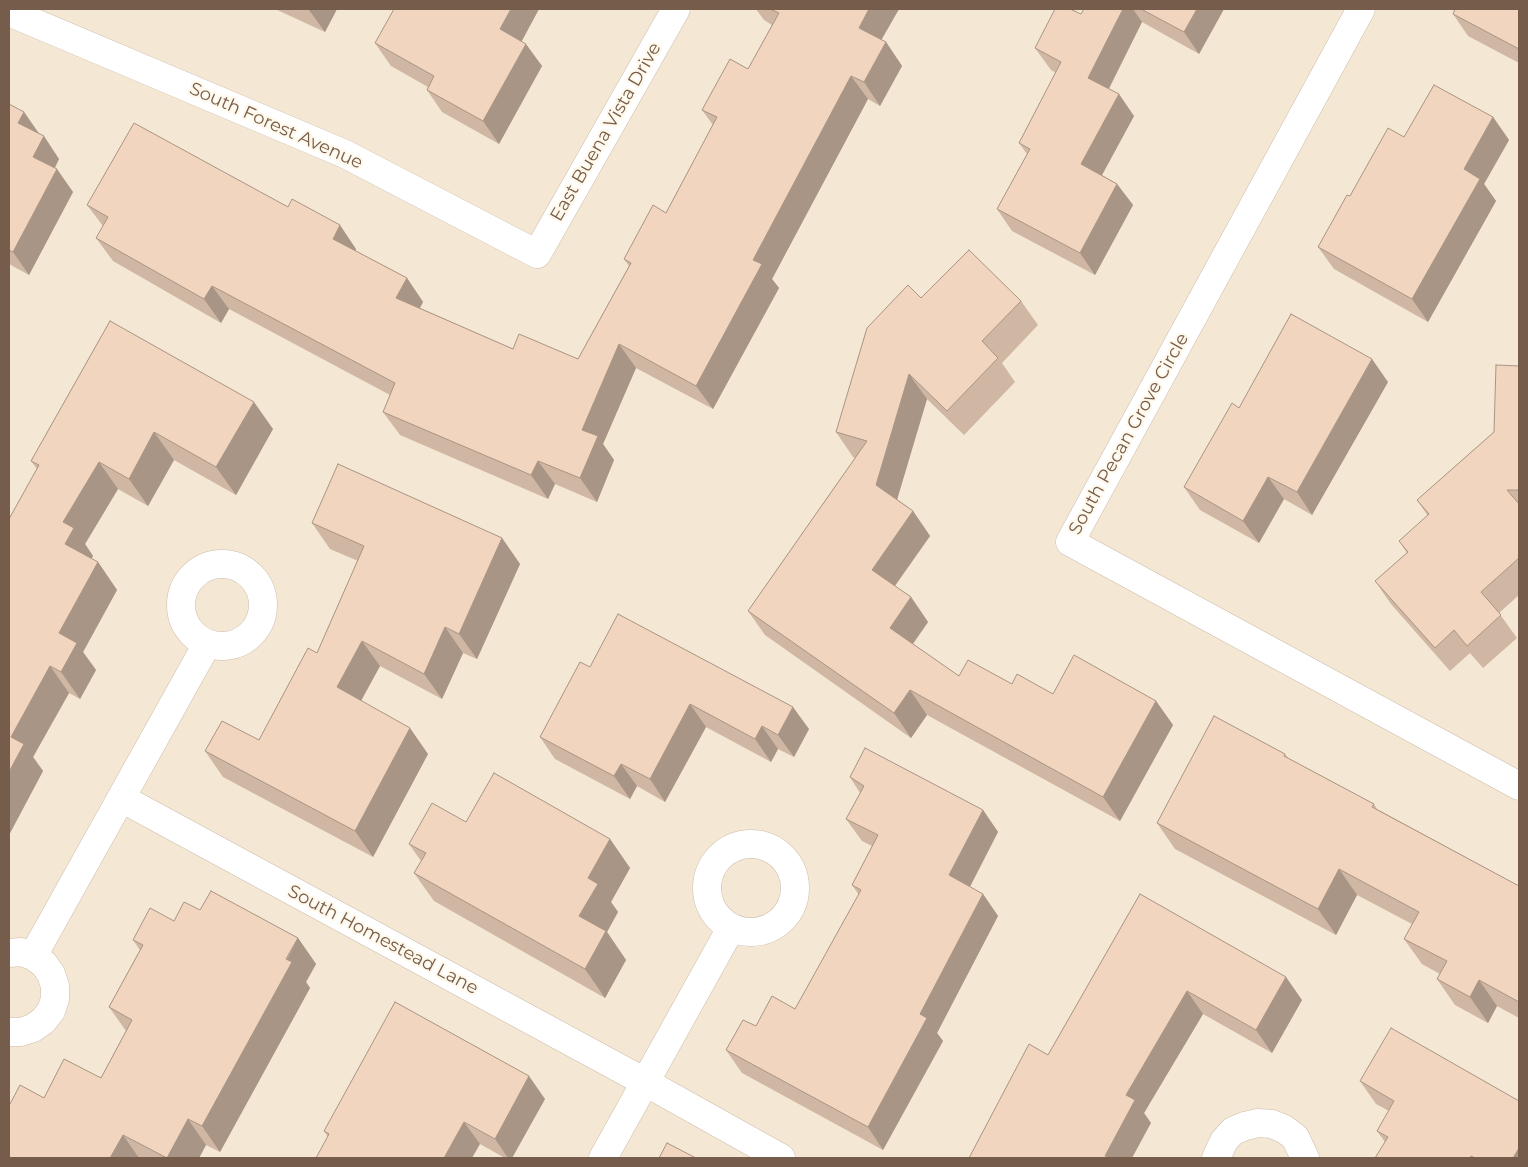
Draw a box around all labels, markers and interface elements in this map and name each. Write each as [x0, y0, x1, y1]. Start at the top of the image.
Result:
street label: East Buena Vista Drive [546, 39, 666, 225]
street label: South Forest Avenue [186, 78, 366, 174]
street label: South Pecan Grove Circle [1064, 329, 1194, 539]
street label: South Homestead Lane [284, 881, 482, 999]

